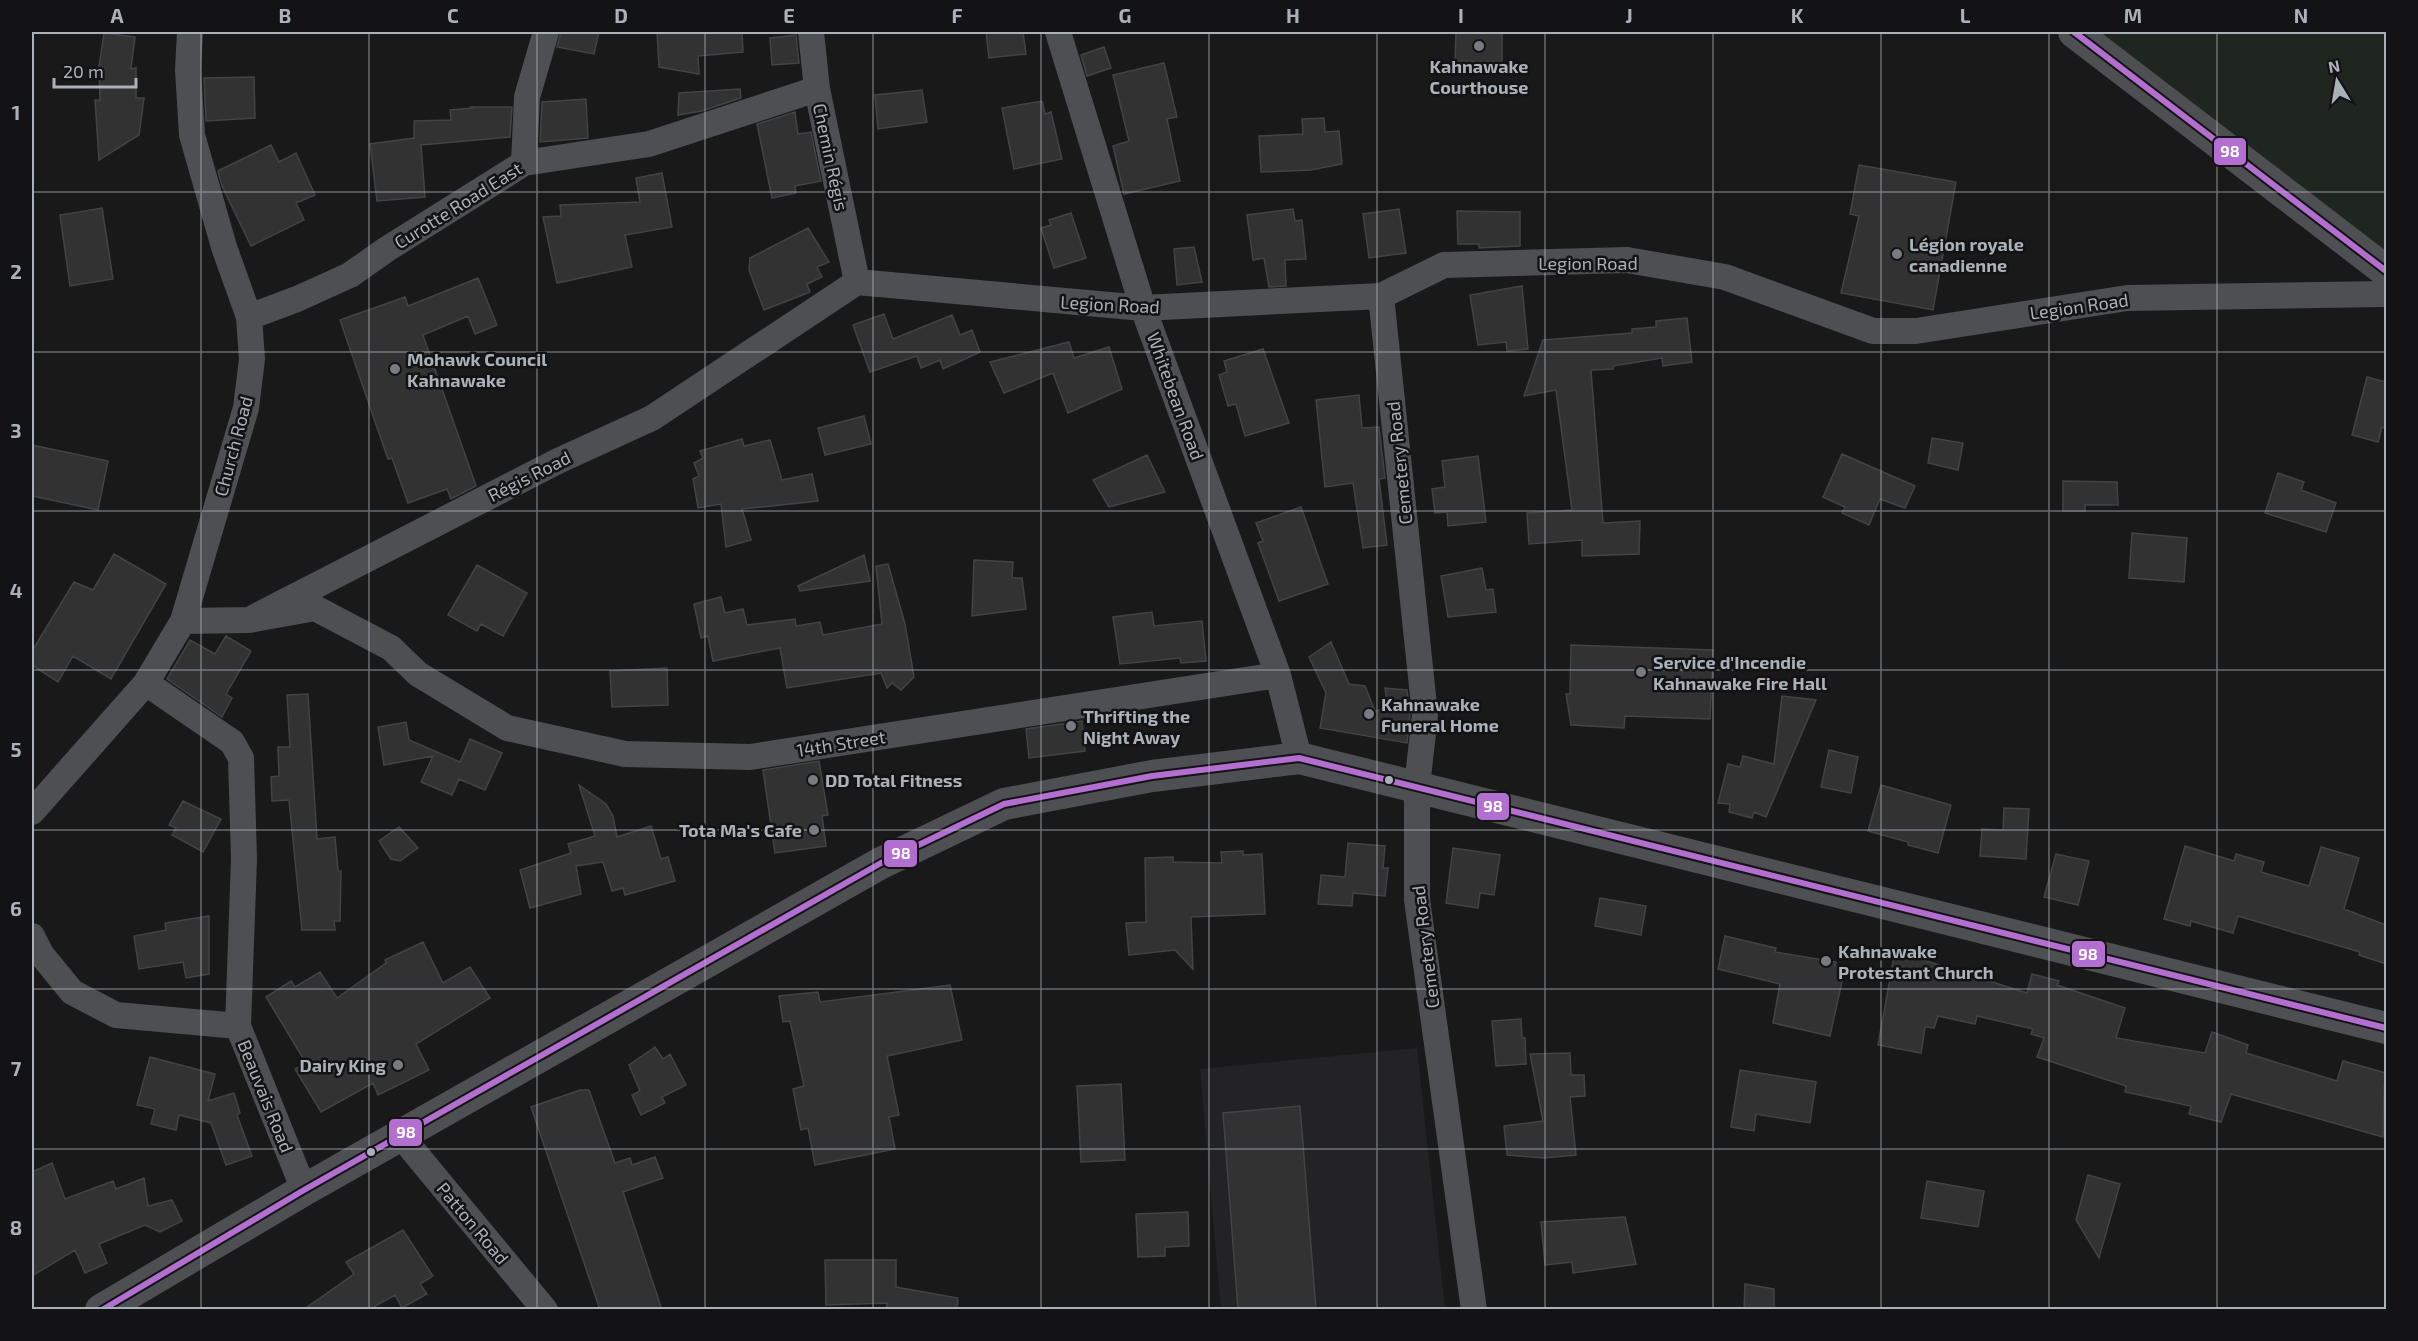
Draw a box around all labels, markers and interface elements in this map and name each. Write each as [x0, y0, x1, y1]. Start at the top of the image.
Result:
text: A [110, 3, 124, 27]
text: B [279, 3, 291, 27]
text: C [447, 3, 459, 27]
text: D [614, 3, 628, 27]
text: E [783, 3, 795, 27]
text: F [951, 3, 963, 27]
text: G [1119, 3, 1131, 27]
text: H [1286, 3, 1300, 27]
text: I [1458, 3, 1464, 27]
text: J [1625, 3, 1633, 27]
text: K [1791, 3, 1804, 27]
text: L [1960, 3, 1971, 27]
text: M [2124, 3, 2142, 27]
text: N [2294, 3, 2308, 27]
marker: Kahnawake Courthouse [1472, 39, 1486, 53]
scale bar [54, 51, 136, 89]
north arrow [2307, 51, 2367, 111]
place label: Kahnawake Courthouse [1430, 55, 1528, 98]
text: N [2327, 55, 2342, 76]
text: 20 m [63, 60, 104, 82]
text: 1 [12, 100, 20, 124]
street label: Chemin Régis [809, 101, 853, 213]
line badge: 98 [2213, 137, 2247, 166]
text: 98 [2220, 141, 2240, 160]
street label: Curotte Road East [390, 157, 526, 253]
place label: Légion royale canadienne [1909, 233, 2024, 276]
marker: Légion royale canadienne [1890, 247, 1904, 261]
street label: Legion Road [1538, 252, 1638, 274]
text: 2 [10, 259, 22, 283]
street label: Legion Road [2028, 288, 2130, 324]
street label: Legion Road [1060, 290, 1160, 318]
street label: Whitebean Road [1143, 329, 1209, 463]
place label: Mohawk Council Kahnawake [407, 348, 547, 391]
marker: Mohawk Council Kahnawake [388, 362, 402, 376]
street label: Church Road [209, 394, 257, 498]
street label: Cemetery Road [1382, 400, 1416, 526]
text: 3 [10, 418, 22, 442]
street label: Régis Road [484, 446, 574, 506]
text: 4 [10, 578, 23, 602]
place label: Service d'Incendie Kahnawake Fire Hall [1653, 651, 1827, 694]
marker: Service d'Incendie Kahnawake Fire Hall [1634, 665, 1648, 679]
place label: Kahnawake Funeral Home [1381, 693, 1499, 736]
place label: Thrifting the Night Away [1083, 705, 1190, 748]
marker: Kahnawake Funeral Home [1362, 707, 1376, 721]
marker: Thrifting the Night Away [1064, 719, 1078, 733]
street label: 14th Street [795, 725, 887, 761]
text: 5 [10, 737, 22, 761]
place label: DD Total Fitness [825, 769, 962, 791]
marker: DD Total Fitness [806, 773, 820, 787]
unlabelled marker [1383, 774, 1395, 786]
line badge: 98 [1476, 792, 1510, 821]
text: 98 [1483, 796, 1503, 815]
place label: Tota Ma's Cafe [679, 819, 802, 841]
marker: Tota Ma's Cafe [807, 823, 821, 837]
line badge: 98 [883, 839, 918, 868]
text: 98 [891, 843, 911, 862]
street label: Cemetery Road [1407, 884, 1443, 1010]
text: 6 [10, 896, 22, 920]
place label: Kahnawake Protestant Church [1838, 940, 1994, 983]
line badge: 98 [2071, 940, 2106, 968]
text: 98 [2078, 944, 2098, 963]
marker: Kahnawake Protestant Church [1819, 954, 1833, 968]
street label: Beauvais Road [233, 1037, 299, 1155]
place label: Dairy King [299, 1054, 387, 1076]
text: 7 [11, 1056, 22, 1080]
marker: Dairy King [391, 1058, 405, 1072]
line badge: 98 [388, 1118, 423, 1147]
text: 98 [396, 1122, 416, 1141]
unlabelled marker [365, 1146, 377, 1158]
street label: Patton Road [432, 1178, 514, 1268]
text: 8 [10, 1215, 22, 1239]

